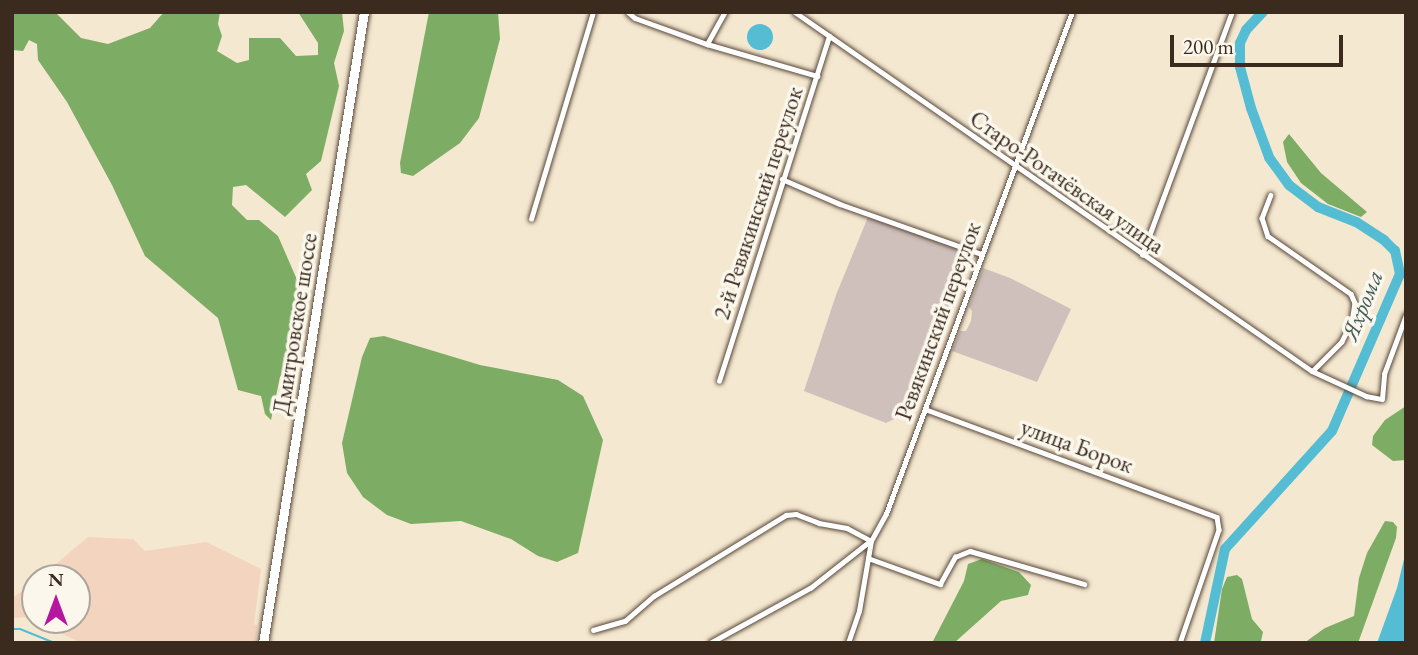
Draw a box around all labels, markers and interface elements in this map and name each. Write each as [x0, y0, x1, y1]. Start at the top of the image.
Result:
scale bar [1173, 21, 1346, 65]
text: 200 m [1183, 33, 1234, 60]
street label: 2-й Ревякинский переулок [707, 83, 809, 323]
street label: Старо-Рогачёвская улица [965, 105, 1169, 259]
street label: Ревякинский переулок [889, 218, 987, 424]
street label: Дмитровское шоссе [267, 231, 323, 417]
water label: Яхрома [1335, 266, 1389, 344]
street label: улица Борок [1017, 413, 1137, 479]
north arrow [21, 564, 91, 634]
text: N [48, 567, 64, 592]

